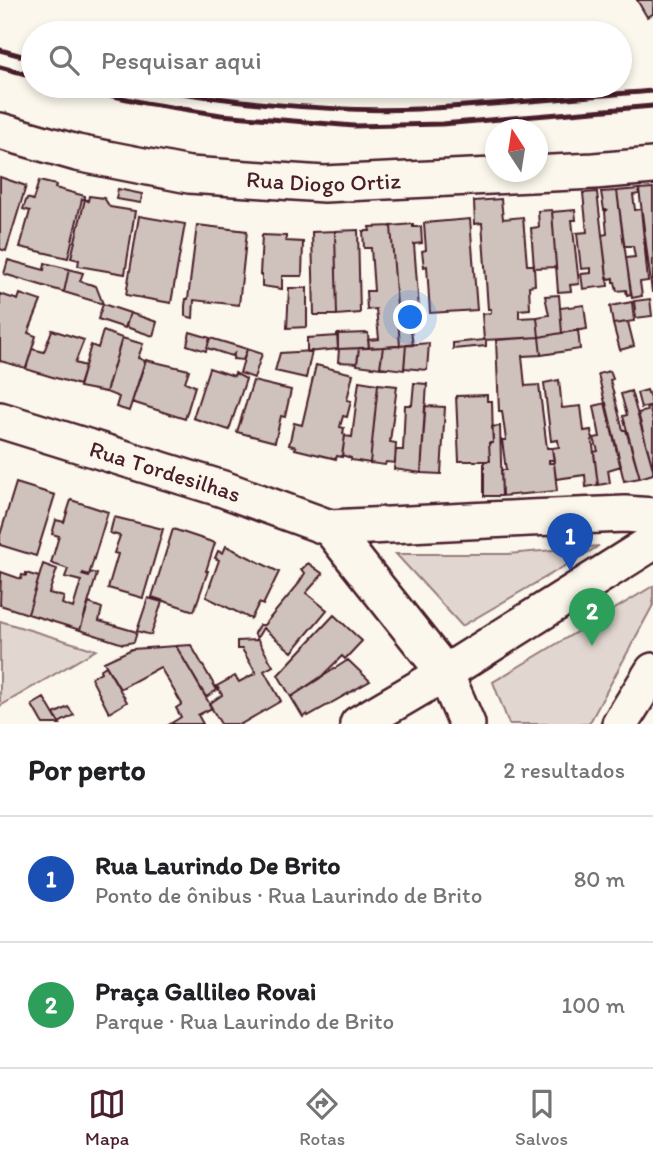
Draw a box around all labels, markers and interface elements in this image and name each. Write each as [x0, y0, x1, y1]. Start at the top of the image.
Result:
search box [21, 21, 632, 98]
icon: search [45, 41, 83, 79]
text: Pesquisar aqui [101, 44, 262, 76]
north arrow [485, 119, 548, 182]
street label: Rua Diogo Ortiz [245, 165, 402, 198]
your location [393, 300, 427, 334]
street label: Rua Tordesilhas [86, 435, 245, 508]
pin: 1 [547, 513, 593, 571]
pin: 2 [569, 588, 615, 646]
text: Por perto [28, 751, 146, 788]
text: 2 resultados [503, 756, 625, 784]
text: Rua Laurindo De Brito [95, 849, 341, 881]
text: 1 [46, 865, 56, 893]
text: 80 m [574, 865, 625, 893]
text: Ponto de ônibus · Rua Laurindo de Brito [95, 881, 482, 909]
text: Praça Gallileo Rovai [95, 975, 316, 1007]
text: 2 [45, 991, 57, 1019]
text: 100 m [561, 991, 625, 1019]
text: Parque · Rua Laurindo de Brito [95, 1007, 394, 1035]
tab: Mapa [85, 1085, 129, 1150]
tab: Rotas [299, 1085, 345, 1150]
tab: Salvos [515, 1085, 568, 1150]

